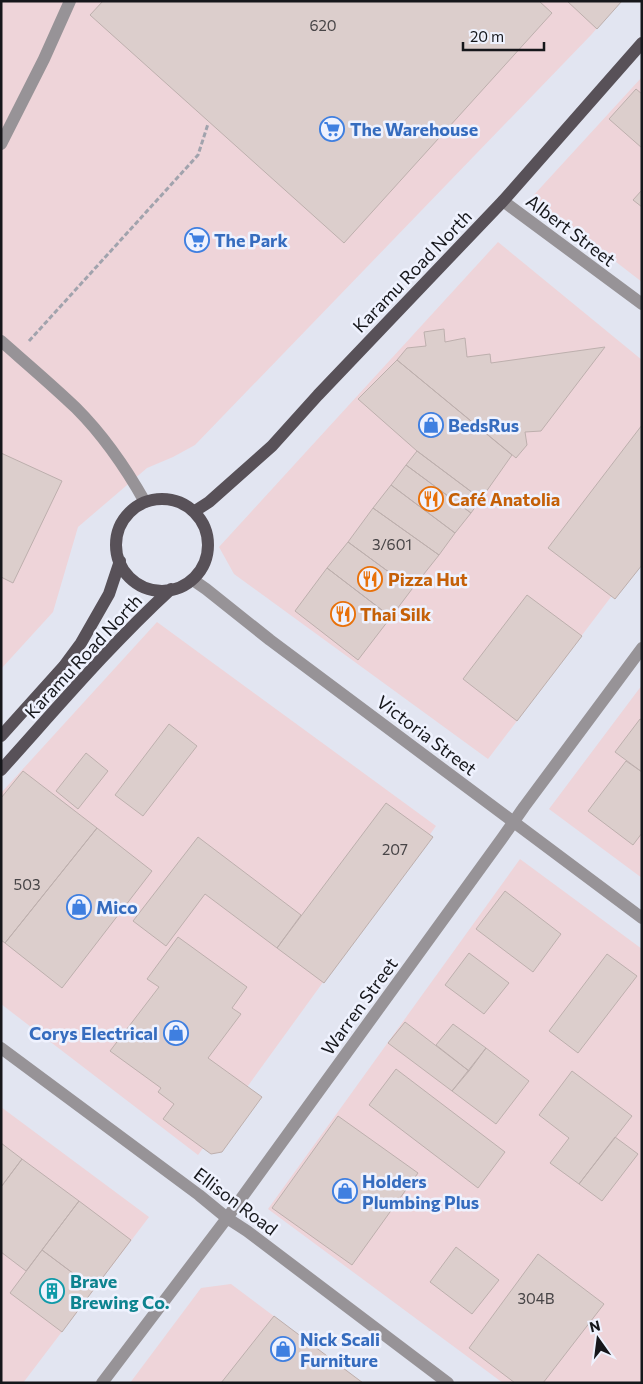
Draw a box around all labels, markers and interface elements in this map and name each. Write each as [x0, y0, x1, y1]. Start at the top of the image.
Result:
house number: 620 [309, 16, 337, 34]
scale bar [463, 20, 544, 52]
text: 20 m [470, 27, 504, 45]
supermarket icon: The Warehouse [319, 116, 345, 142]
place label: The Warehouse [350, 118, 478, 140]
street label: Albert Street [522, 189, 620, 271]
street label: Karamu Road North [348, 205, 476, 337]
supermarket icon: The Park [184, 227, 210, 253]
place label: The Park [214, 229, 289, 251]
shop icon: BedsRus [418, 412, 444, 438]
place label: BedsRus [448, 414, 519, 436]
restaurant icon: Café Anatolia [418, 486, 444, 512]
place label: Café Anatolia [448, 488, 560, 510]
house number: 3/601 [372, 535, 412, 553]
restaurant icon: Pizza Hut [357, 566, 383, 592]
place label: Pizza Hut [388, 568, 468, 590]
street label: Karamu Road North [20, 589, 146, 723]
restaurant icon: Thai Silk [330, 601, 356, 627]
place label: Thai Silk [360, 603, 432, 625]
street label: Victoria Street [373, 690, 481, 780]
house number: 207 [382, 840, 408, 858]
house number: 503 [14, 875, 40, 893]
shop icon: Mico [66, 894, 92, 920]
place label: Mico [96, 896, 138, 918]
street label: Warren Street [316, 953, 402, 1059]
shop icon: Corys Electrical [163, 1020, 189, 1046]
place label: Corys Electrical [29, 1022, 158, 1044]
street label: Ellison Road [190, 1162, 282, 1240]
place label: Holders Plumbing Plus [362, 1170, 479, 1213]
shop icon: Holders Plumbing Plus [332, 1178, 358, 1204]
place label: Brave Brewing Co. [70, 1270, 170, 1313]
building icon: Brave Brewing Co. [39, 1278, 65, 1304]
house number: 304B [517, 1289, 555, 1307]
north arrow [573, 1314, 623, 1364]
text: N [588, 1316, 602, 1335]
place label: Nick Scali Furniture [300, 1328, 380, 1371]
shop icon: Nick Scali Furniture [270, 1336, 296, 1362]

